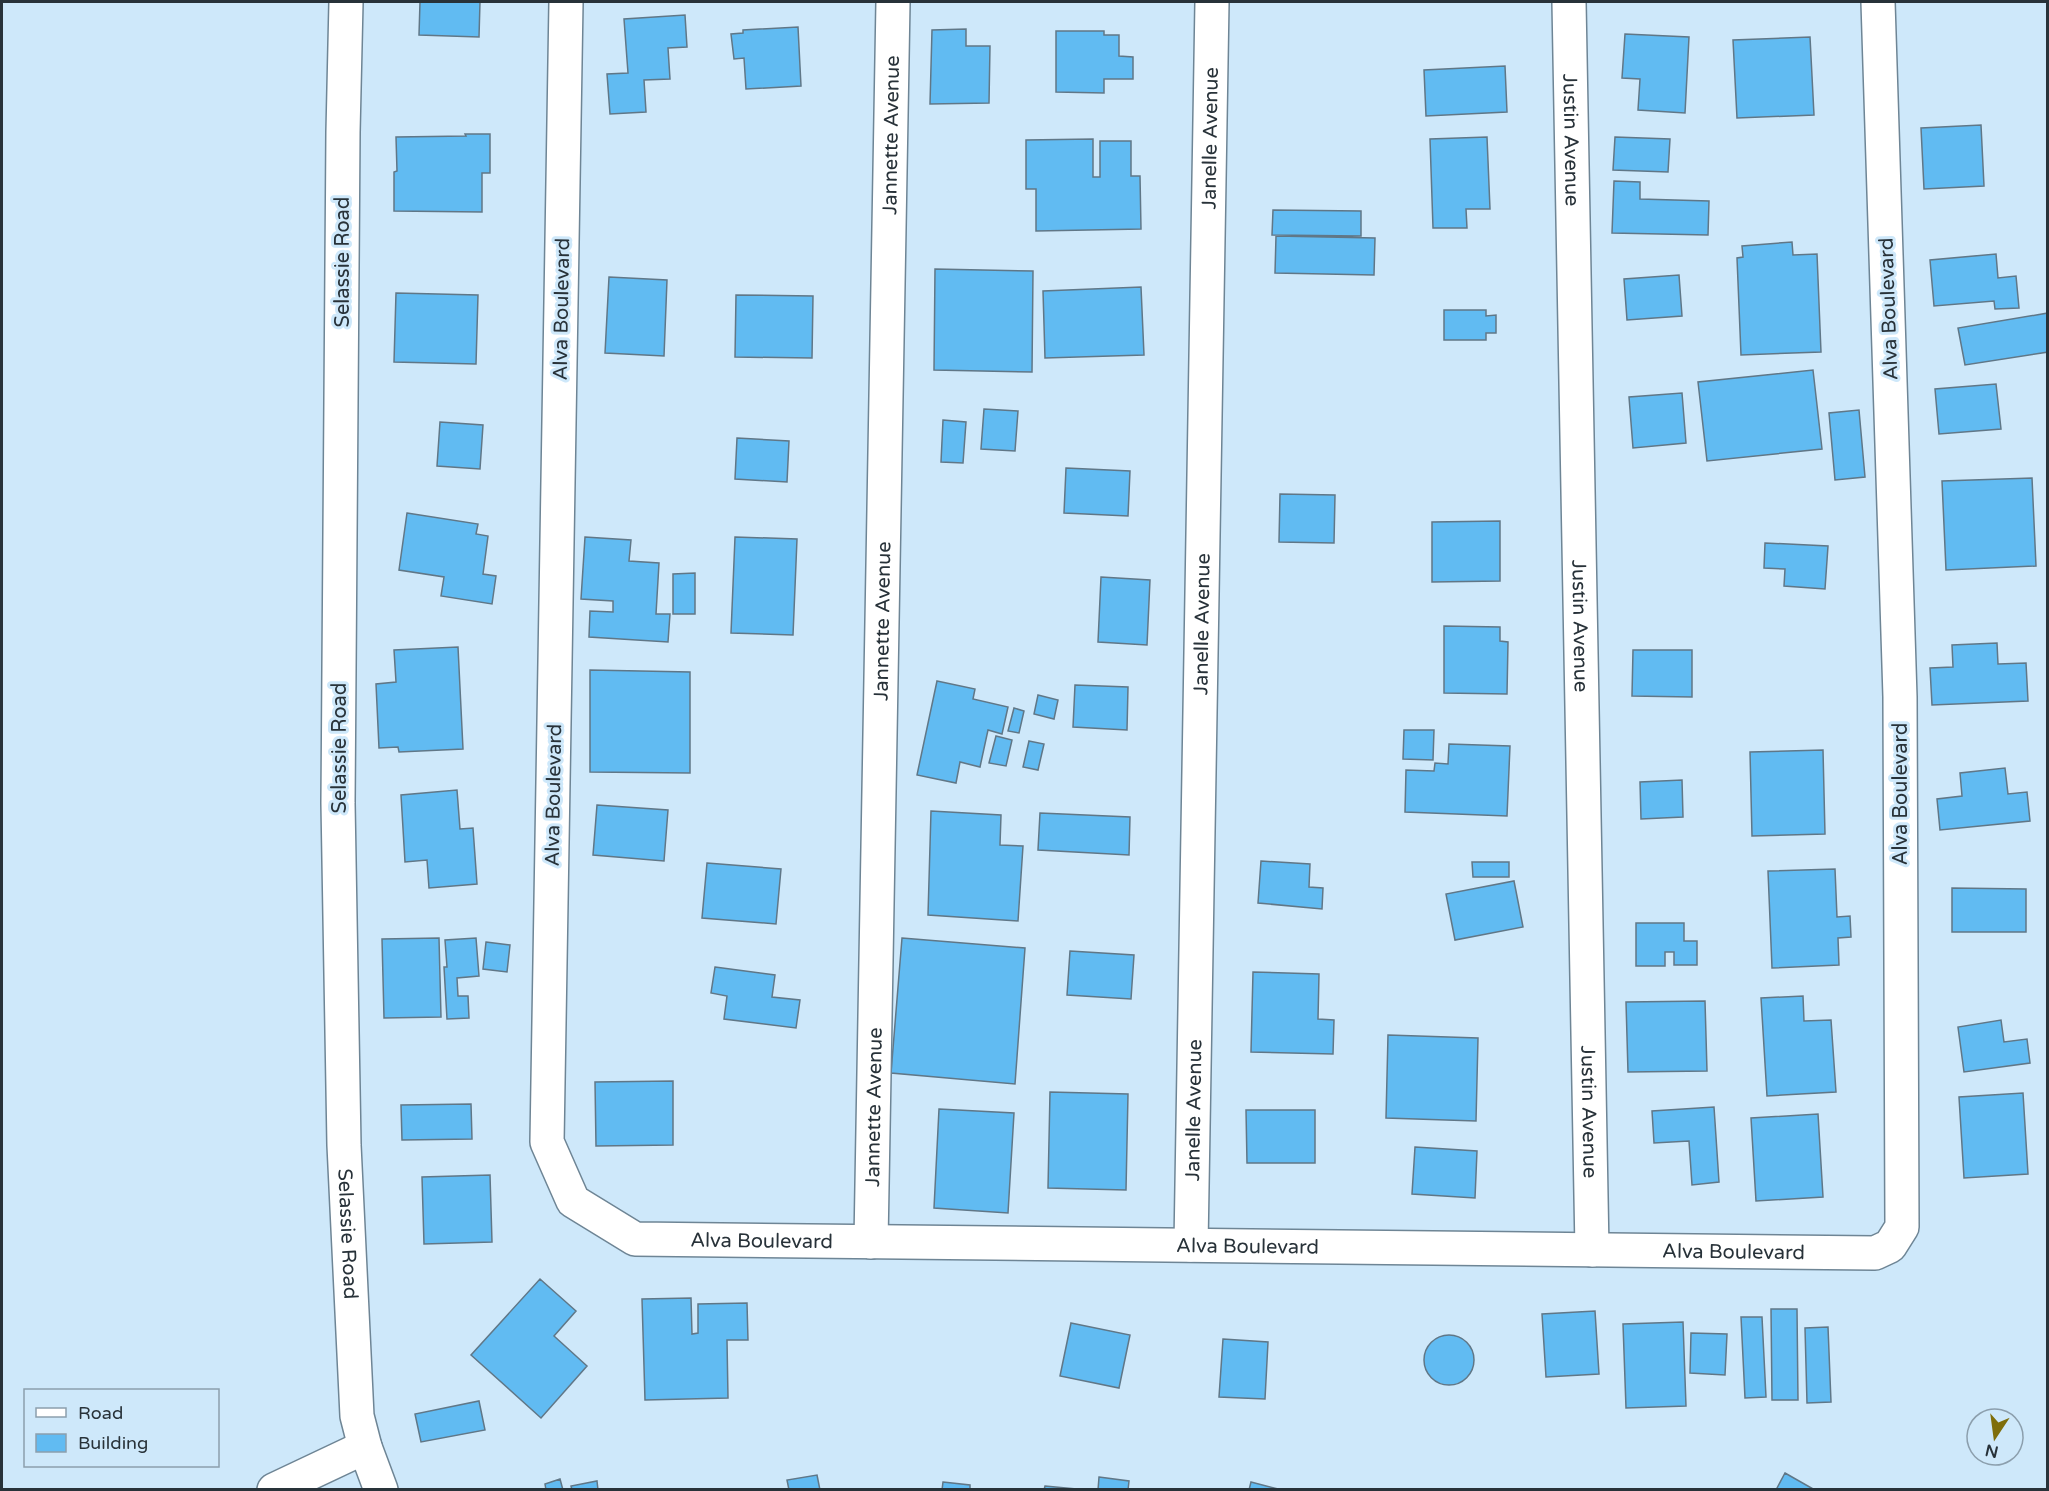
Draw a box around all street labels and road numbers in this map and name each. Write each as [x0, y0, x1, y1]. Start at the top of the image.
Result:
street label: Jannette Avenue [878, 55, 905, 215]
street label: Janelle Avenue [1198, 67, 1224, 209]
street label: Justin Avenue [1557, 73, 1584, 207]
street label: Selassie Road [331, 197, 355, 327]
street label: Alva Boulevard [549, 237, 575, 381]
street label: Alva Boulevard [1875, 237, 1903, 381]
street label: Jannette Avenue [870, 541, 896, 701]
street label: Janelle Avenue [1189, 553, 1216, 695]
street label: Justin Avenue [1566, 559, 1593, 692]
street label: Selassie Road [328, 683, 352, 813]
street label: Alva Boulevard [541, 723, 567, 867]
street label: Alva Boulevard [1889, 723, 1913, 865]
street label: Jannette Avenue [861, 1027, 888, 1187]
street label: Janelle Avenue [1181, 1039, 1207, 1181]
street label: Justin Avenue [1575, 1045, 1602, 1178]
street label: Selassie Road [332, 1168, 362, 1300]
street label: Alva Boulevard [690, 1229, 833, 1254]
street label: Alva Boulevard [1176, 1234, 1319, 1260]
street label: Alva Boulevard [1662, 1240, 1805, 1265]

